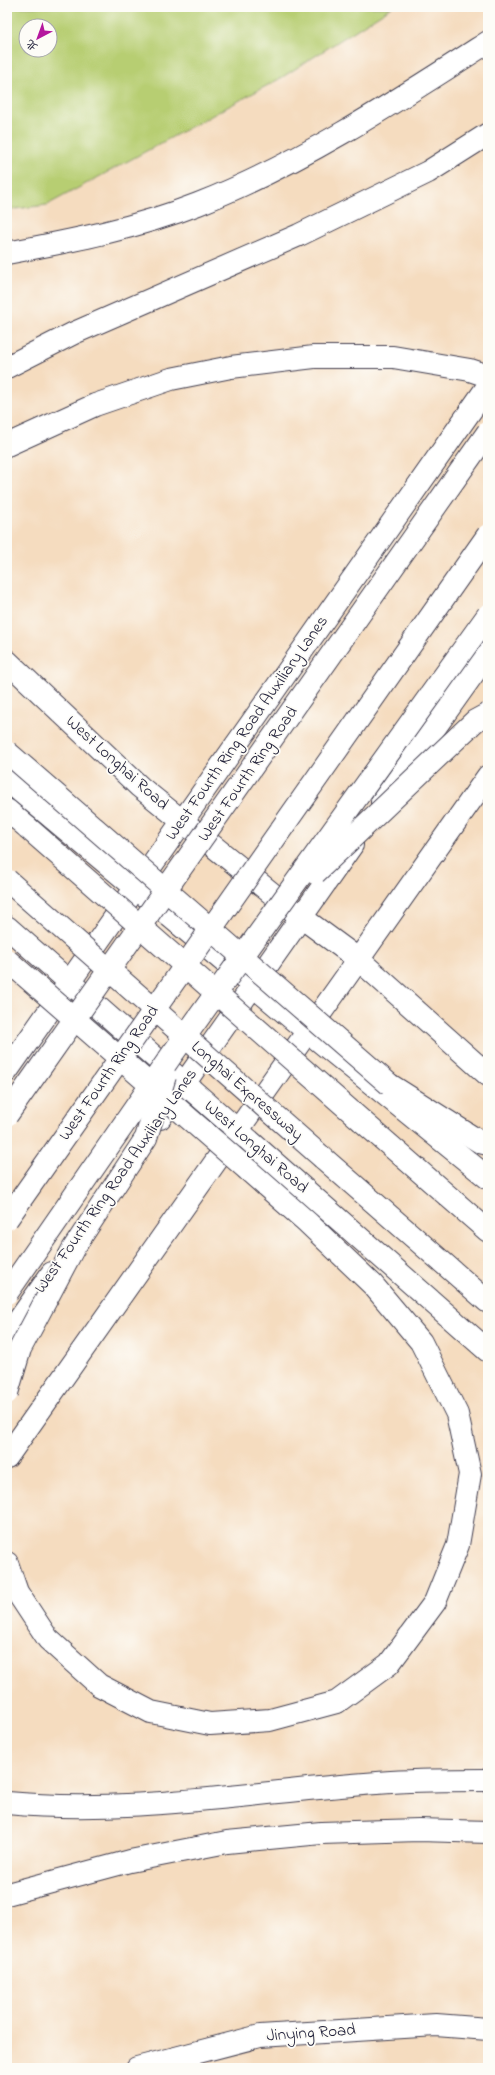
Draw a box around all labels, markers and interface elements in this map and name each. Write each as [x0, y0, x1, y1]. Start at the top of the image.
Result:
north arrow [18, 18, 58, 58]
text: 北 [23, 35, 41, 54]
street label: West Fourth Ring Road Auxiliary Lanes [161, 612, 333, 844]
street label: West Fourth Ring Road [194, 702, 302, 846]
street label: West Longhai Road [58, 710, 175, 818]
street label: West Fourth Ring Road [53, 1000, 167, 1147]
street label: Longhai Expressway [184, 1035, 309, 1149]
street label: West Fourth Ring Road Auxiliary Lanes [28, 1063, 205, 1300]
street label: West Longhai Road [197, 1094, 314, 1201]
street label: Jinying Road [265, 2017, 357, 2051]

